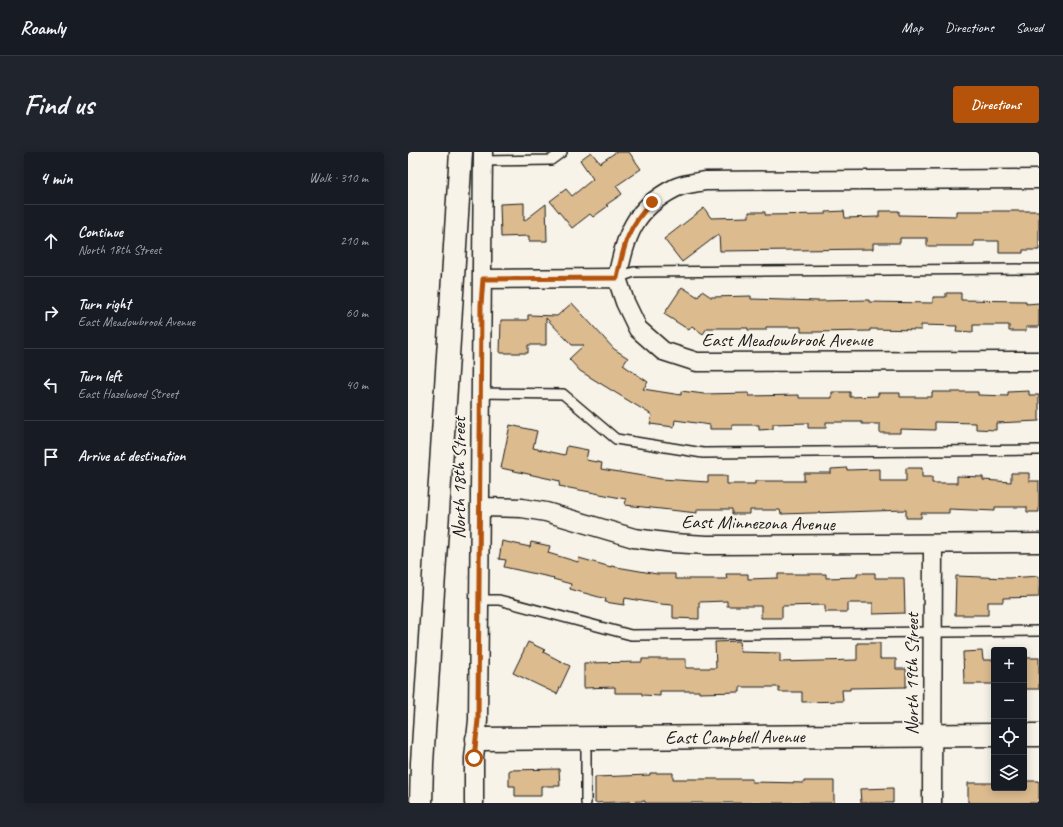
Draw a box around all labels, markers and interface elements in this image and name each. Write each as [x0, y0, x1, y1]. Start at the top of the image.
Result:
text: Roamly [20, 16, 66, 40]
text: Map [902, 19, 923, 36]
text: Directions [945, 19, 994, 36]
text: Saved [1016, 19, 1043, 36]
button: Directions [953, 86, 1039, 123]
text: Find us [24, 87, 94, 122]
text: 4 min [40, 168, 73, 189]
text: Walk · 310 m [309, 170, 368, 186]
route end [643, 193, 661, 211]
text: Continue [78, 223, 123, 242]
icon: ahead [40, 230, 62, 252]
text: 210 m [340, 233, 368, 249]
text: North 18th Street [78, 242, 162, 258]
text: Turn right [78, 295, 131, 314]
icon: right [40, 302, 62, 324]
text: 60 m [346, 305, 368, 321]
text: East Meadowbrook Avenue [78, 314, 195, 330]
street label: East Meadowbrook Avenue [702, 328, 874, 352]
text: Turn left [78, 367, 121, 386]
icon: left [40, 374, 62, 396]
text: 40 m [346, 377, 368, 393]
text: East Hazelwood Street [78, 386, 178, 402]
street label: North 18th Street [447, 415, 471, 539]
icon: arrive [40, 446, 62, 468]
text: Arrive at destination [78, 447, 185, 466]
street label: East Minnezona Avenue [681, 510, 837, 536]
street label: North 19th Street [900, 611, 924, 735]
map controls [991, 647, 1027, 791]
button: + [991, 647, 1027, 683]
button: − [991, 683, 1027, 719]
button: locate [991, 719, 1027, 755]
street label: East Campbell Avenue [665, 724, 807, 750]
route start [465, 749, 483, 767]
button: layers [991, 755, 1027, 791]

